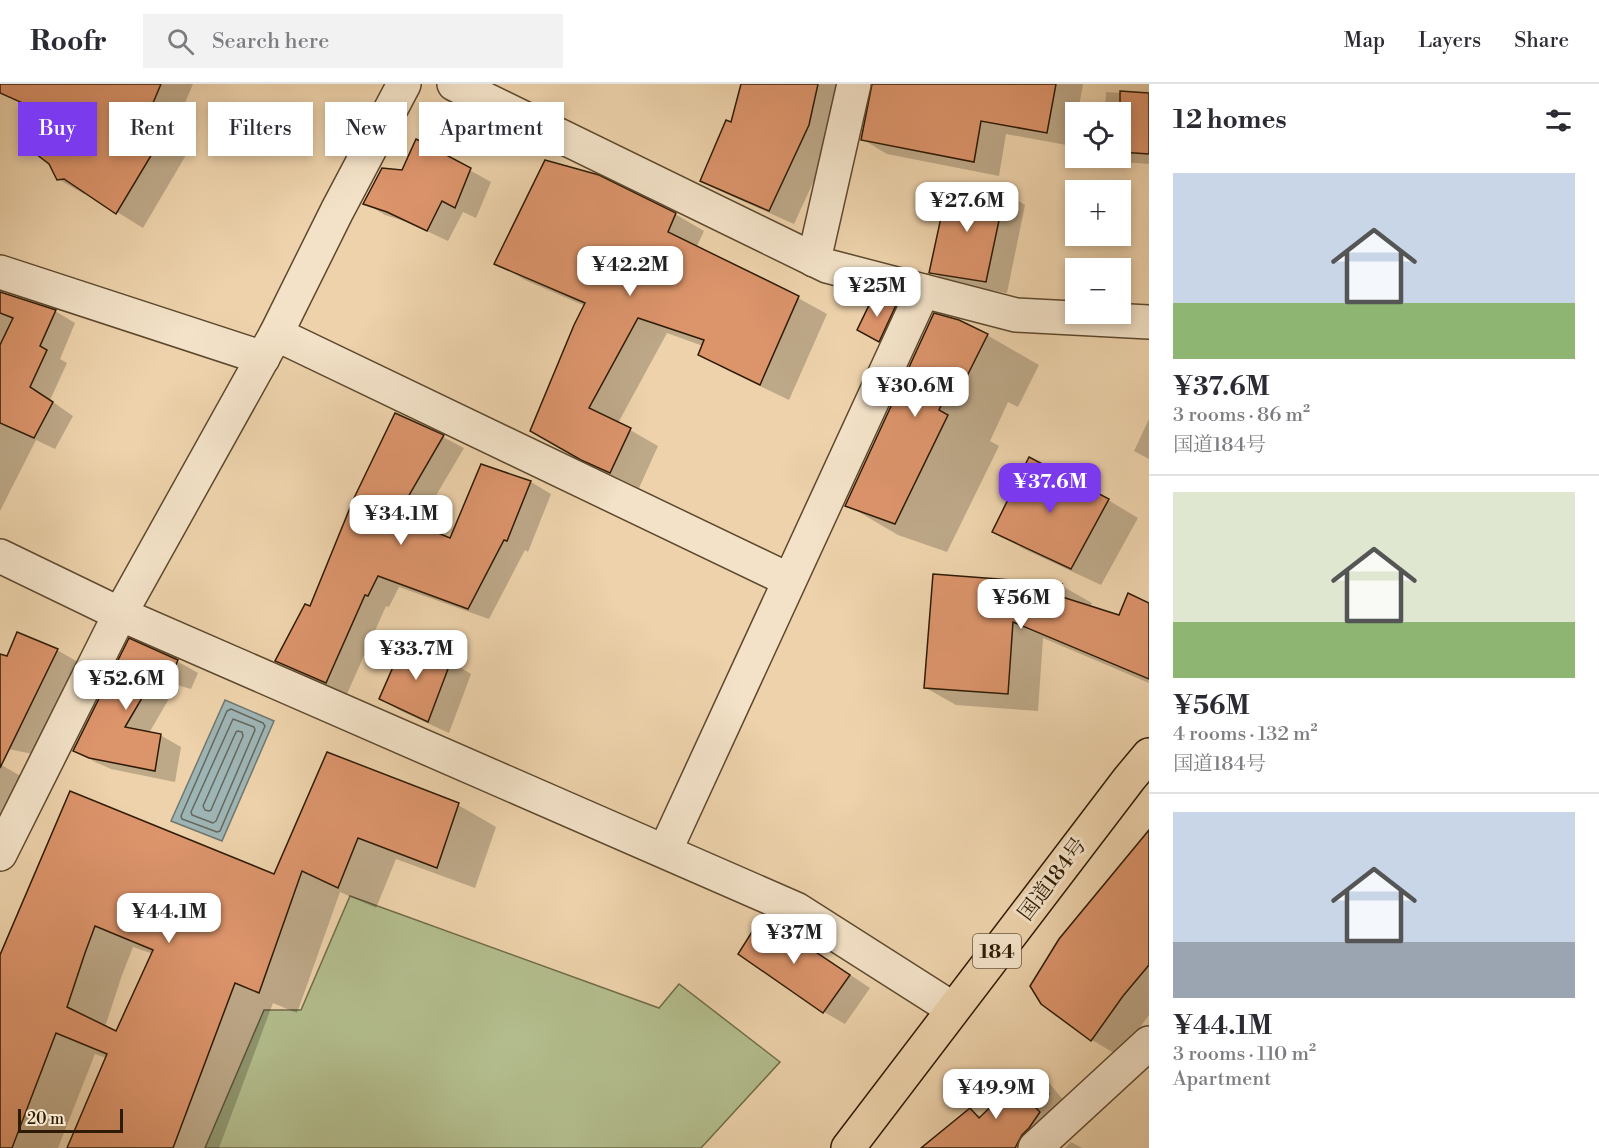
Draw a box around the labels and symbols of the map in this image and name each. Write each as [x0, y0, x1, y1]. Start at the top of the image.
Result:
pin: ¥27.6M [918, 182, 1016, 233]
pin: ¥42.2M [581, 246, 679, 297]
pin: ¥25M [841, 267, 913, 318]
pin: ¥30.6M [866, 367, 964, 418]
pin: ¥37.6M [1001, 463, 1099, 514]
pin: ¥34.1M [352, 495, 450, 546]
pin: ¥56M [985, 579, 1057, 630]
pin: ¥33.7M [367, 630, 465, 681]
pin: ¥52.6M [77, 660, 175, 711]
street label: 国道184号 [1013, 833, 1092, 926]
pin: ¥44.1M [120, 893, 218, 944]
pin: ¥37M [758, 914, 830, 965]
road number: 184 [973, 934, 1021, 968]
pin: ¥49.9M [947, 1069, 1045, 1120]
scale bar [18, 1106, 123, 1134]

